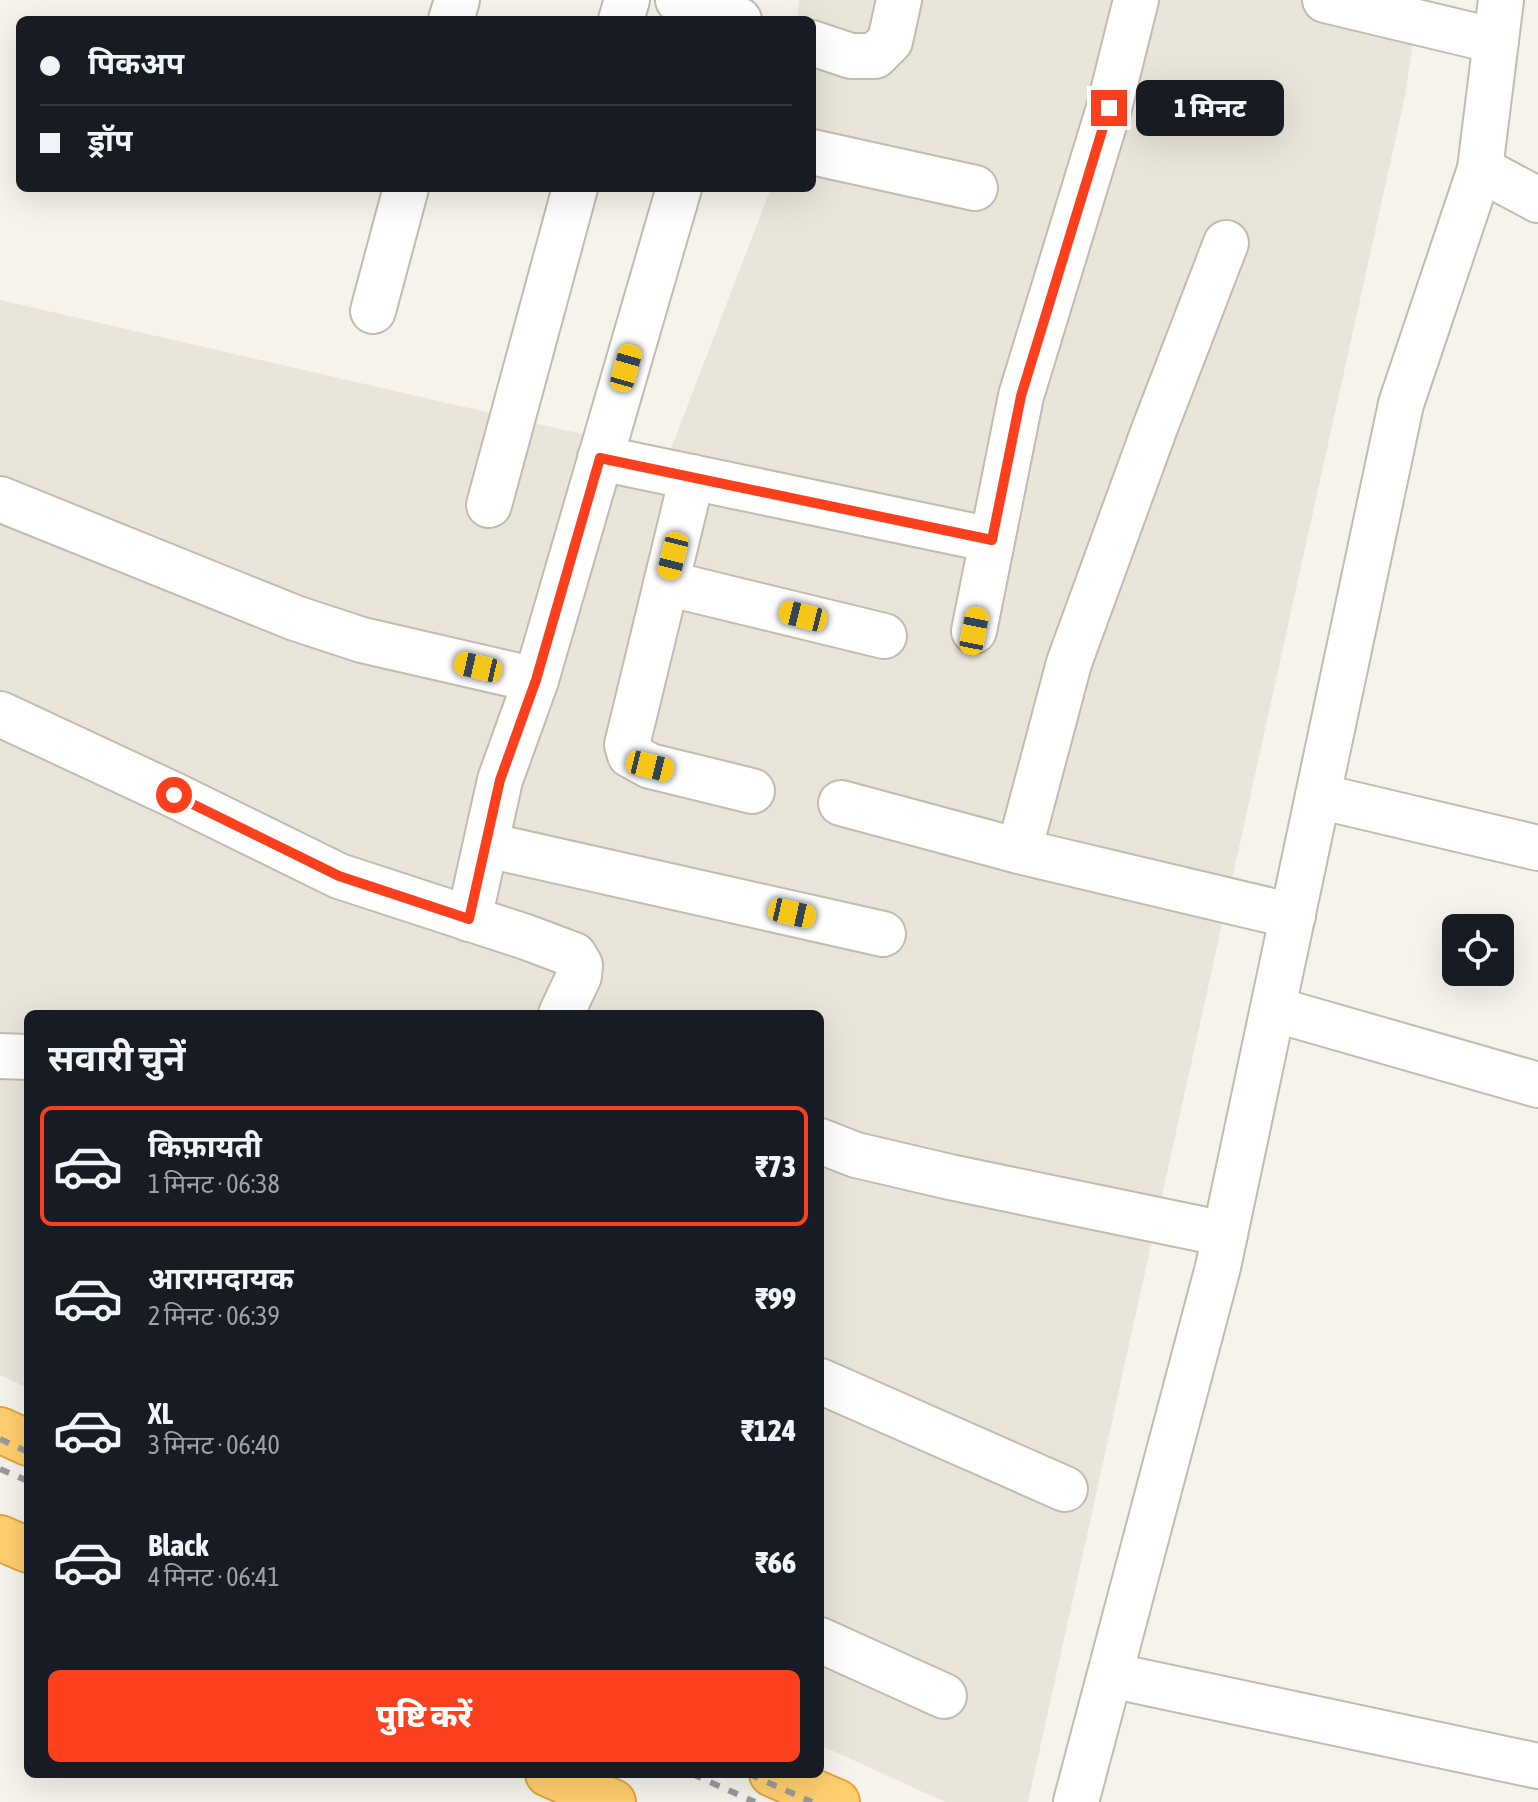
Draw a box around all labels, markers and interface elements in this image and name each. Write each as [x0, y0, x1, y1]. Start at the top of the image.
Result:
text: पिकअप [88, 46, 184, 80]
callout: 1 मिनट [1137, 80, 1285, 136]
route end [1091, 90, 1127, 126]
text: 1 मिनट [1174, 93, 1246, 123]
text: ड्रॉप [88, 123, 132, 157]
car [608, 342, 644, 394]
car [656, 530, 690, 582]
car [777, 599, 829, 633]
car [958, 605, 990, 657]
car [452, 650, 504, 684]
car [624, 749, 676, 783]
route start [156, 777, 192, 813]
car [766, 896, 818, 930]
map controls [1442, 914, 1514, 986]
button: locate [1442, 914, 1514, 986]
text: सवारी चुनें [48, 1037, 185, 1079]
text: किफ़ायती [148, 1129, 262, 1163]
icon: car [52, 1130, 124, 1202]
text: ₹73 [755, 1149, 796, 1183]
text: 1 मिनट · 06:38 [148, 1169, 280, 1199]
text: आरामदायक [148, 1261, 294, 1295]
icon: car [52, 1262, 124, 1334]
text: ₹99 [755, 1281, 796, 1315]
text: 2 मिनट · 06:39 [148, 1301, 280, 1331]
icon: car [52, 1394, 124, 1466]
text: XL [148, 1396, 173, 1430]
text: ₹124 [741, 1413, 796, 1447]
text: 3 मिनट · 06:40 [148, 1430, 280, 1460]
icon: car [52, 1526, 124, 1598]
text: Black [148, 1528, 208, 1562]
text: ₹66 [755, 1545, 796, 1579]
text: 4 मिनट · 06:41 [148, 1562, 280, 1592]
button: पुष्टि करें [48, 1670, 800, 1762]

